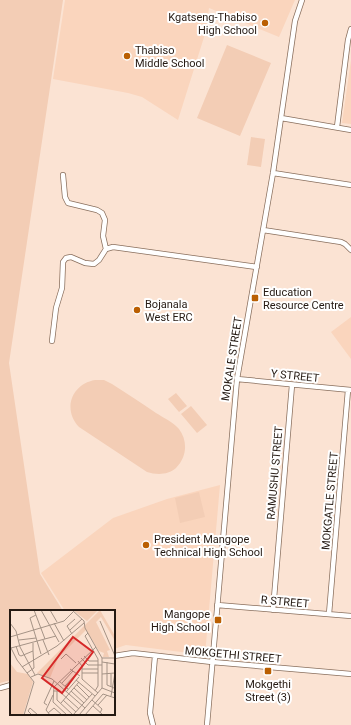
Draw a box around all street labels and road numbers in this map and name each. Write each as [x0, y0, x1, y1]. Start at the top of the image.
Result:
street label: MOKALE STREET [219, 315, 245, 402]
street label: Y STREET [270, 367, 320, 385]
street label: RAMUSHU STREET [264, 425, 286, 520]
street label: MOKGATLE STREET [319, 451, 341, 551]
street label: R STREET [260, 593, 310, 611]
street label: MOKGETHI STREET [184, 644, 282, 666]

